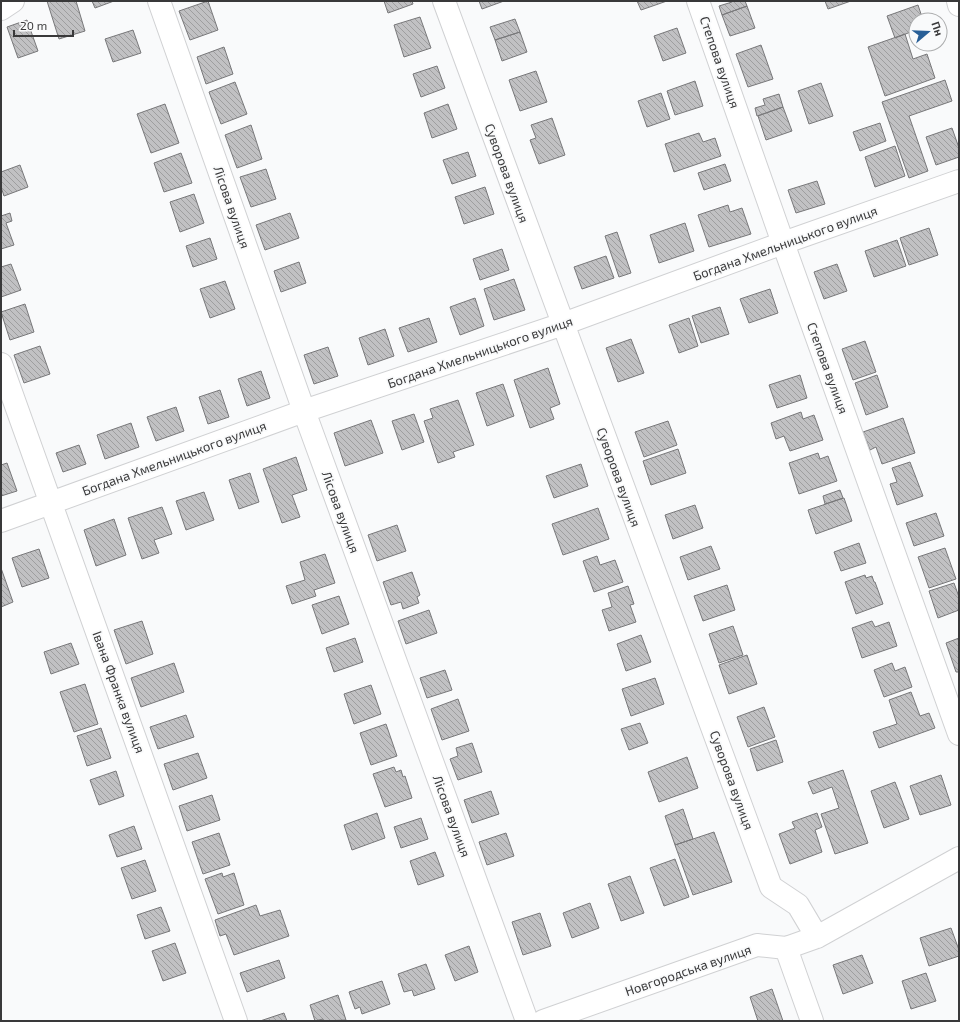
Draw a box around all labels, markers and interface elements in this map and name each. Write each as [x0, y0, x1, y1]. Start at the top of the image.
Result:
scale bar [14, 12, 73, 38]
north arrow [908, 12, 948, 52]
street label: Степова вулиця [697, 14, 743, 110]
text: 20 m [20, 18, 47, 32]
text: Пн [929, 20, 946, 37]
street label: Суворова вулиця [482, 121, 532, 225]
street label: Лісова вулиця [210, 164, 254, 250]
street label: Богдана Хмельницького вулиця [691, 202, 879, 284]
street label: Богдана Хмельницького вулиця [385, 313, 575, 391]
street label: Степова вулиця [804, 320, 852, 416]
street label: Богдана Хмельницького вулиця [80, 417, 268, 499]
street label: Суворова вулиця [594, 425, 644, 529]
street label: Лісова вулиця [319, 469, 363, 555]
street label: Івана Франка вулиця [89, 629, 149, 755]
street label: Суворова вулиця [707, 728, 757, 832]
street label: Лісова вулиця [430, 773, 474, 859]
street label: Новгородська вулиця [623, 941, 753, 999]

